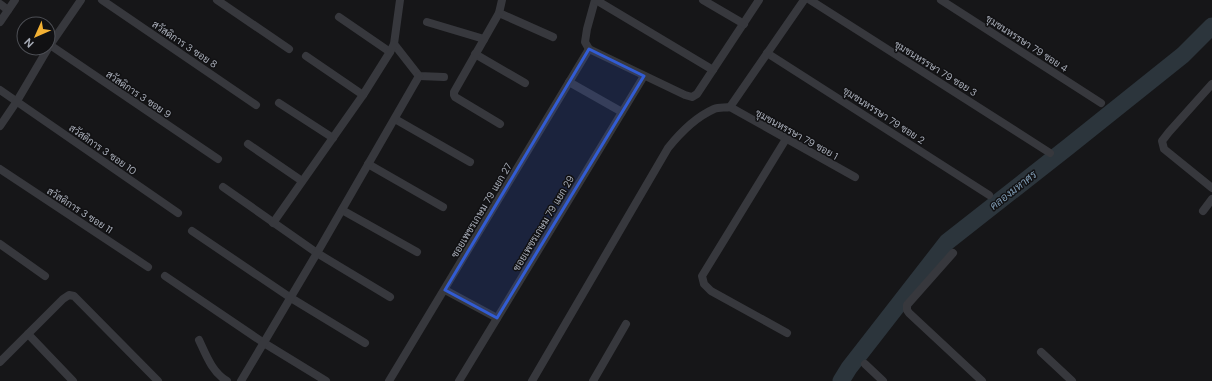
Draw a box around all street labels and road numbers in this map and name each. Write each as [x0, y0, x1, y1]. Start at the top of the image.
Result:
street label: ชุมชนหรรษา 79 ซอย 4 [983, 12, 1070, 76]
street label: สวัสดิการ 3 ซอย 8 [150, 18, 220, 71]
street label: ชุมชนหรรษา 79 ซอย 3 [891, 38, 980, 100]
street label: สวัสดิการ 3 ซอย 9 [104, 68, 174, 121]
street label: ชุมชนหรรษา 79 ซอย 2 [840, 84, 927, 148]
street label: ชุมชนหรรษา 79 ซอย 1 [753, 106, 840, 163]
street label: สวัสดิการ 3 ซอย 10 [66, 121, 139, 178]
street label: ซอยเพชรเกษม 79 แยก 27 [448, 161, 515, 260]
street label: ซอยเพชรเกษม 79 แยก 29 [510, 173, 577, 273]
street label: สวัสดิการ 3 ซอย 11 [44, 184, 115, 237]

